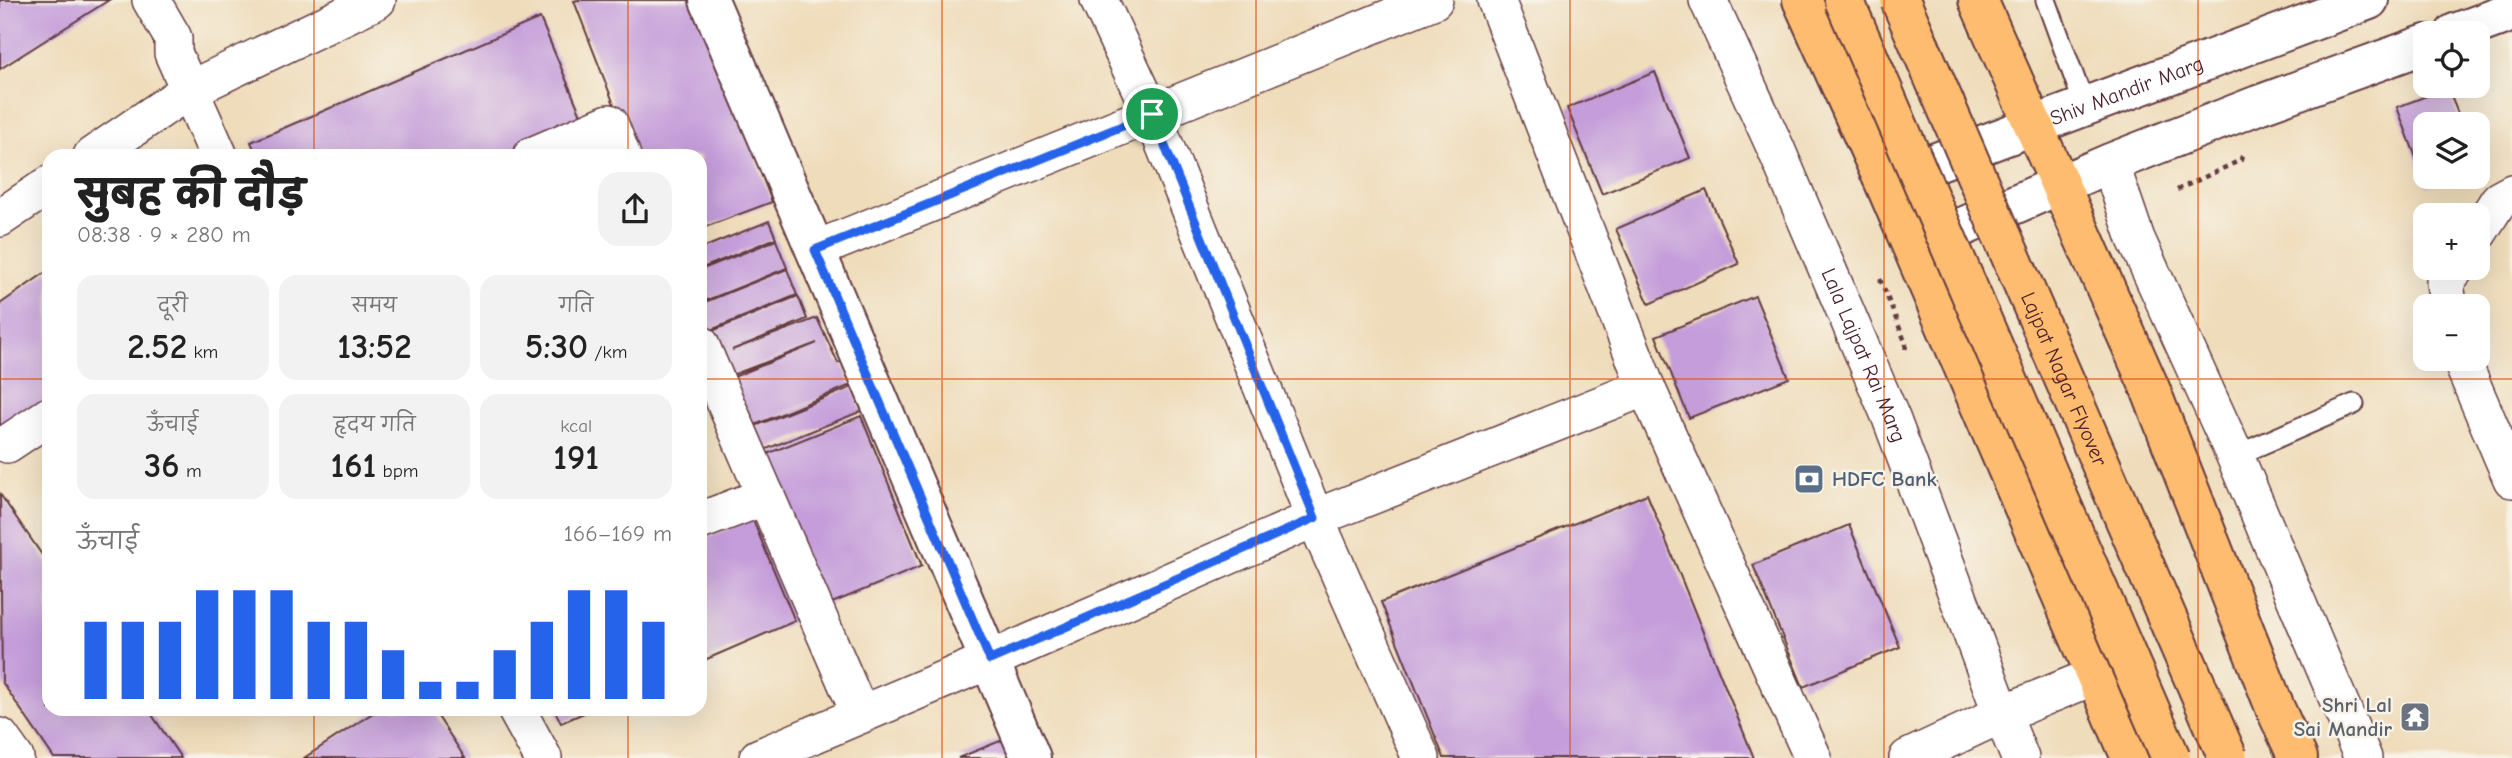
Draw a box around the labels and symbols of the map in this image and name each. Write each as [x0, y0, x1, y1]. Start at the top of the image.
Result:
street label: Shiv Mandir Marg [2047, 51, 2207, 130]
pin [1122, 84, 1182, 144]
street label: Lala Lajpat Rai Marg [1816, 265, 1911, 446]
street label: Lajpat Nagar Flyover [2016, 288, 2112, 470]
bank icon: HDFC Bank [1792, 462, 1826, 496]
place label: HDFC Bank [1832, 467, 1937, 491]
place label: Shri Lal Sai Mandir [2294, 693, 2393, 741]
temple icon: Shri Lal Sai Mandir [2398, 700, 2432, 734]

